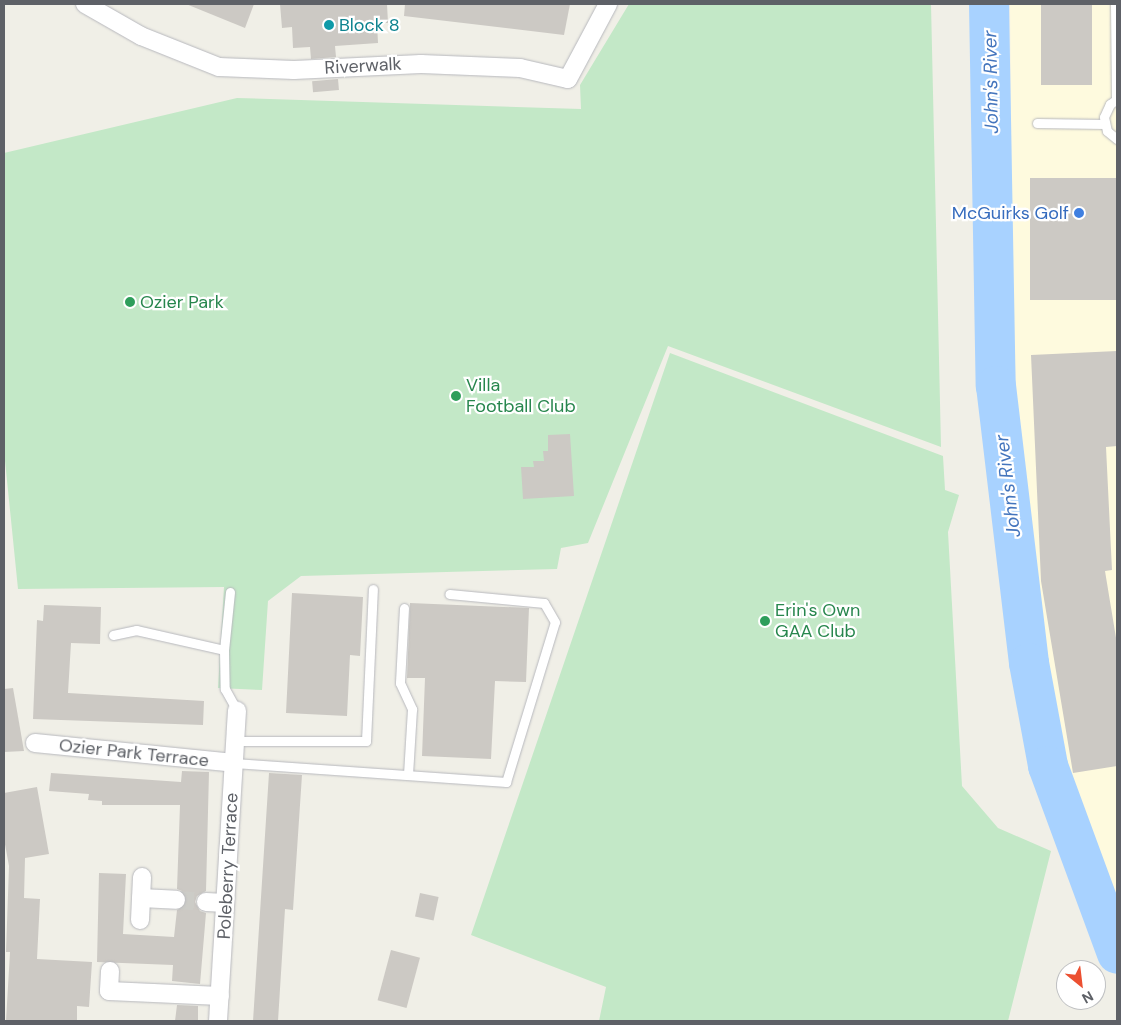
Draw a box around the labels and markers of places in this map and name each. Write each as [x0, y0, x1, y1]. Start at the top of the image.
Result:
place label: Block 8 [339, 14, 400, 36]
marker: Block 8 [323, 19, 335, 31]
place label: McGuirks Golf [952, 202, 1069, 224]
marker: McGuirks Golf [1073, 207, 1085, 219]
place label: Ozier Park [140, 291, 224, 313]
marker: Ozier Park [124, 296, 136, 308]
place label: Villa Football Club [466, 375, 576, 418]
marker: Villa Football Club [450, 390, 462, 402]
place label: Erin's Own GAA Club [775, 600, 860, 642]
marker: Erin's Own GAA Club [759, 615, 771, 627]

